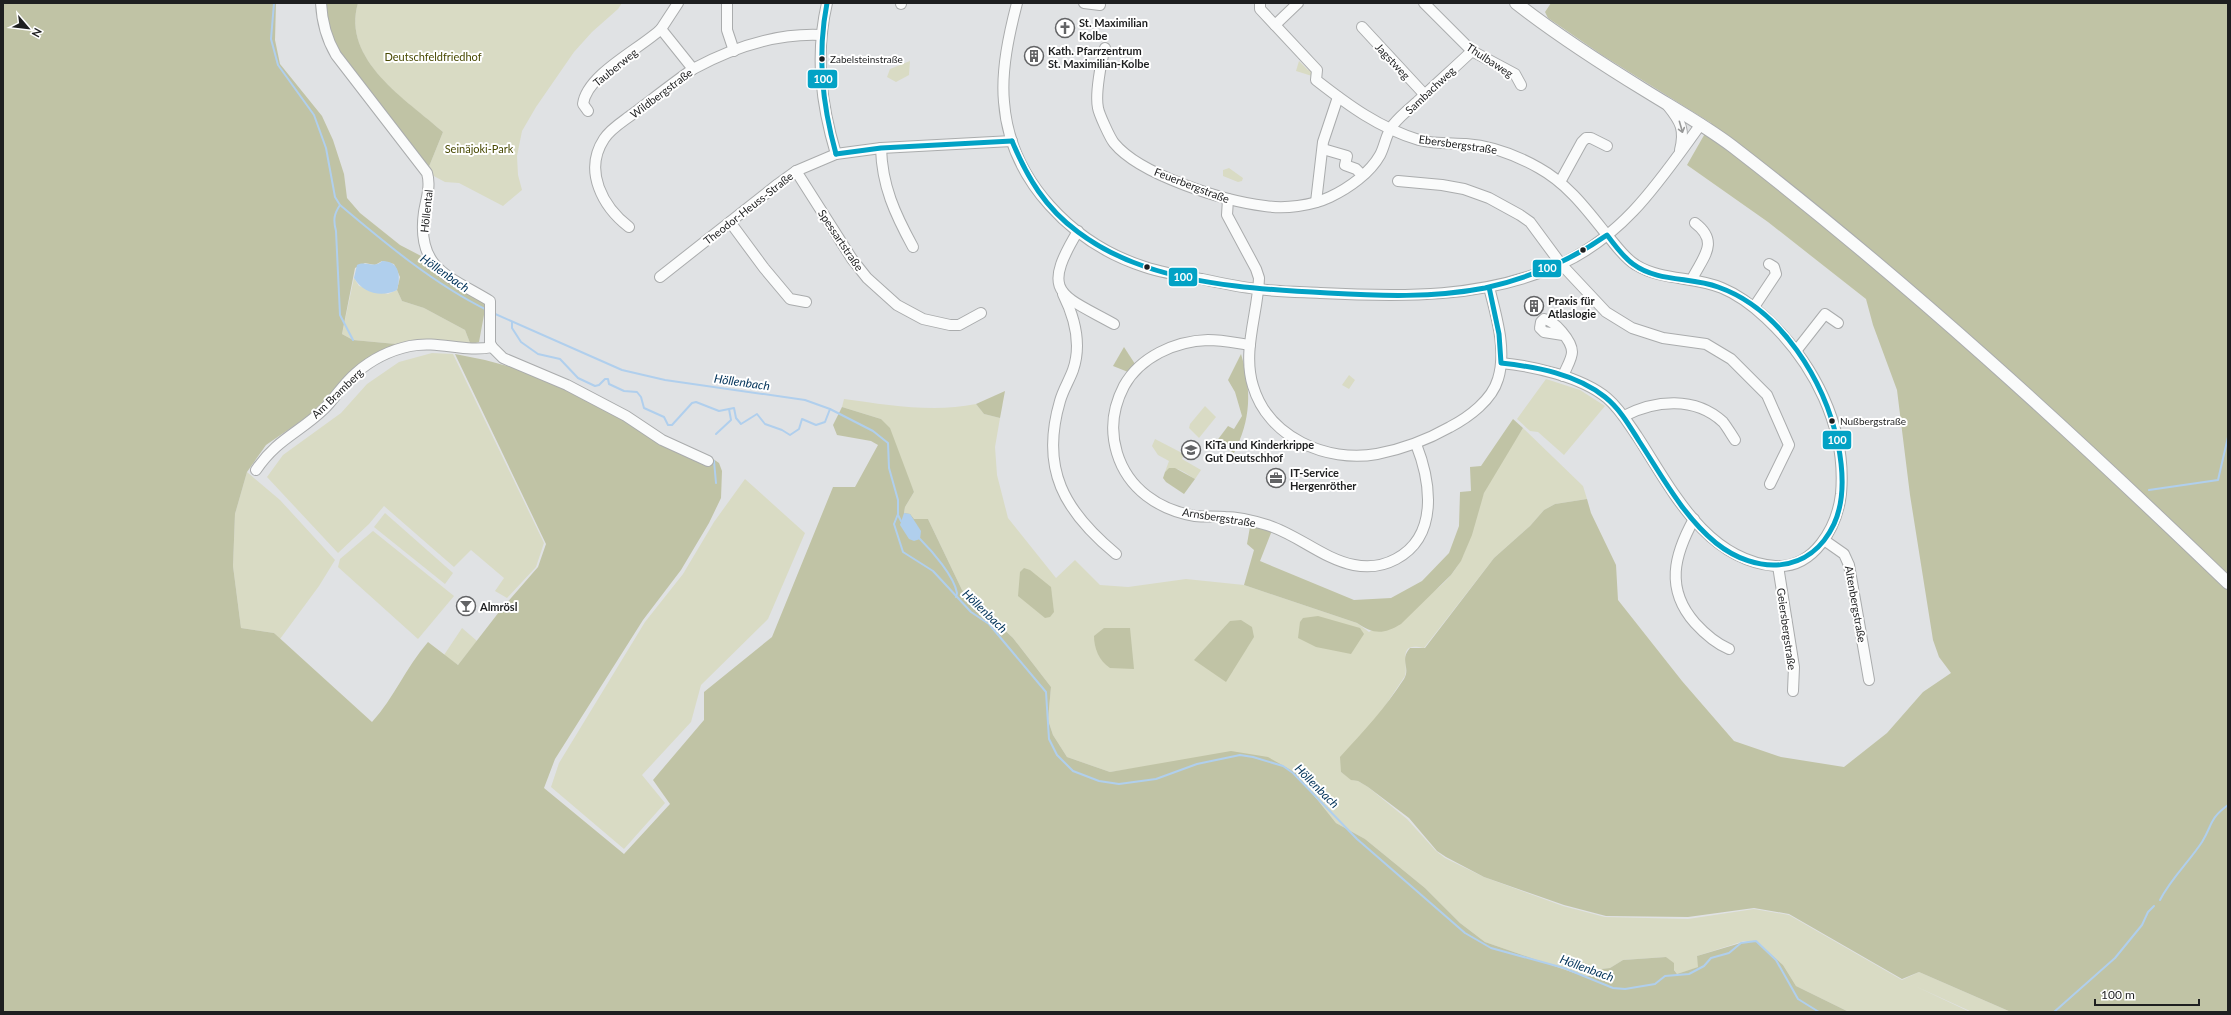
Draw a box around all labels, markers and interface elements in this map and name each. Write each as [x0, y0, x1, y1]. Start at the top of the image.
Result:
north arrow [8, 8, 48, 48]
place label: St. Maximilian Kolbe [1079, 16, 1148, 42]
church icon: St. Maximilian Kolbe [1054, 17, 1076, 39]
text: N [30, 26, 45, 40]
street label: Jagstweg [1373, 40, 1413, 82]
street label: Thulbaweg [1464, 40, 1516, 80]
place label: Kath. Pfarrzentrum St. Maximilian-Kolbe [1048, 44, 1149, 70]
street label: Tauberweg [590, 45, 640, 89]
building icon: Kath. Pfarrzentrum St. Maximilian-Kolbe [1023, 45, 1045, 67]
park label: Deutschfeldfriedhof [384, 50, 482, 63]
place label: Zabelsteinstraße [830, 53, 903, 65]
marker: Zabelsteinstraße [817, 54, 827, 64]
street label: Sambachweg [1402, 63, 1458, 116]
street label: Wildbergstraße [627, 65, 695, 121]
line badge: 100 [807, 69, 838, 89]
text: 100 [813, 72, 833, 85]
one-way arrow [1678, 121, 1685, 134]
street label: Ebersbergstraße [1418, 132, 1498, 156]
park label: Seinäjoki-Park [445, 142, 514, 155]
street label: Feuerbergstraße [1153, 165, 1232, 205]
street label: Theodor-Heuss-Straße [701, 169, 795, 247]
street label: Höllental [417, 189, 435, 233]
street label: Spessartstraße [816, 207, 866, 273]
unlabelled marker [1578, 245, 1588, 255]
water label: Höllenbach [418, 251, 472, 295]
line badge: 100 [1532, 259, 1562, 278]
text: 100 [1537, 261, 1557, 274]
unlabelled marker [1142, 262, 1152, 272]
line badge: 100 [1168, 267, 1198, 287]
text: 100 [1173, 270, 1193, 283]
place label: Praxis für Atlaslogie [1547, 294, 1596, 320]
building icon: Praxis für Atlaslogie [1523, 295, 1545, 317]
street label: Am Bramberg [309, 365, 366, 421]
water label: Höllenbach [713, 371, 771, 393]
place label: Nußbergstraße [1840, 415, 1906, 427]
marker: Nußbergstraße [1827, 416, 1837, 426]
line badge: 100 [1822, 430, 1852, 450]
text: 100 [1827, 433, 1847, 446]
place label: KiTa und Kinderkrippe Gut Deutschhof [1205, 438, 1314, 464]
school or university icon: KiTa und Kinderkrippe Gut Deutschhof [1180, 439, 1202, 461]
place label: IT-Service Hergenröther [1290, 466, 1357, 492]
office icon: IT-Service Hergenröther [1265, 467, 1287, 489]
street label: Arnsbergstraße [1181, 505, 1257, 529]
street label: Altenbergstraße [1843, 565, 1869, 644]
water label: Höllenbach [960, 586, 1010, 636]
street label: Geiersbergstraße [1775, 587, 1799, 671]
bar icon: Almrösl [455, 595, 477, 617]
place label: Almrösl [479, 600, 518, 613]
water label: Höllenbach [1292, 761, 1342, 811]
water label: Höllenbach [1558, 951, 1616, 985]
scale bar [2095, 981, 2199, 1007]
text: 100 m [2101, 987, 2135, 1002]

